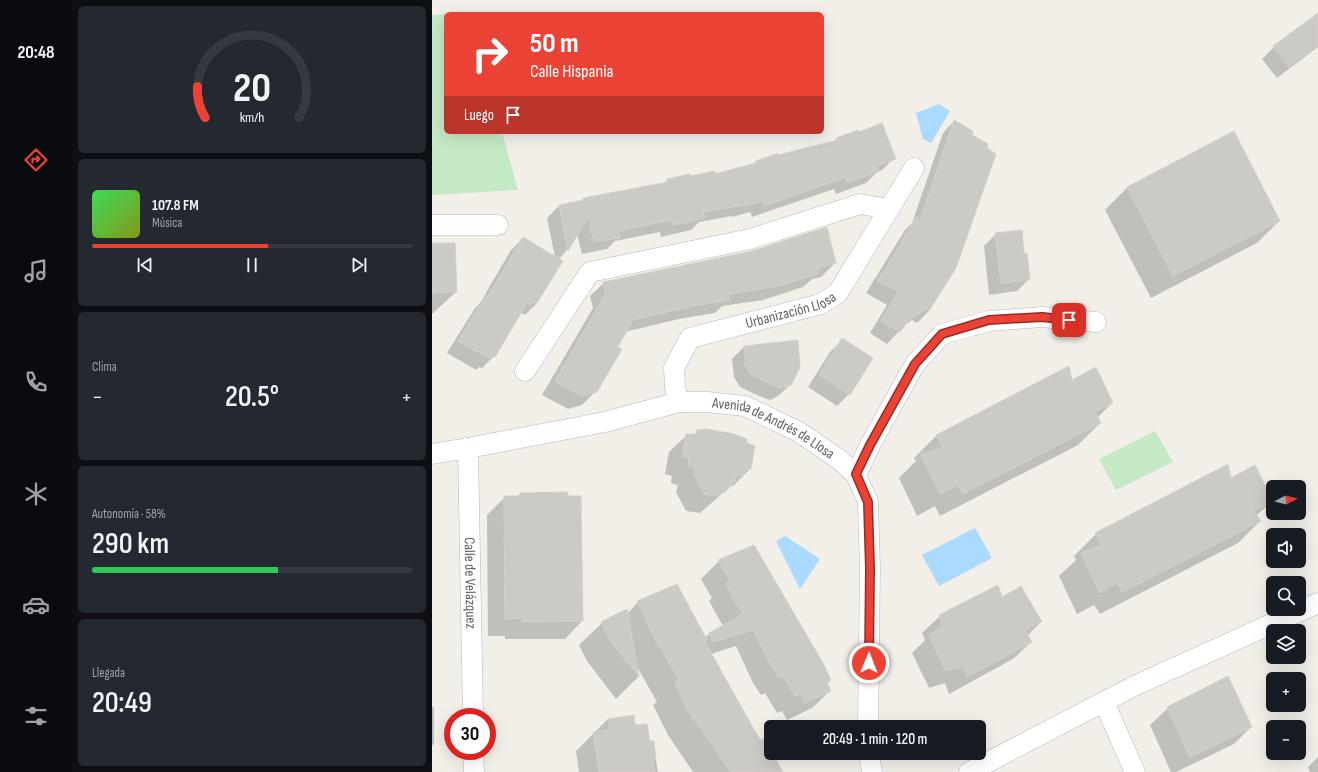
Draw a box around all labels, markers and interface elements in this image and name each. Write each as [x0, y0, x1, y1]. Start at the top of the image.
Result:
text: 50 m [530, 27, 579, 60]
icon: right [464, 28, 516, 80]
text: 20:48 [17, 42, 55, 63]
text: Calle Hispania [530, 61, 613, 82]
text: 20 [233, 63, 271, 112]
icon: arrive [502, 104, 524, 126]
text: Luego [464, 106, 494, 125]
text: km/h [240, 108, 264, 125]
icon: directions [22, 146, 50, 174]
text: 107.8 FM [152, 196, 199, 215]
text: Música [152, 215, 182, 231]
icon: previous [134, 254, 156, 276]
icon: pause [241, 254, 263, 276]
icon: next [348, 254, 370, 276]
icon: music [22, 257, 50, 285]
street label: Urbanización Llosa [743, 287, 840, 333]
pin [1052, 303, 1086, 337]
icon: arrive [1058, 309, 1080, 331]
text: Clima [92, 359, 117, 375]
icon: phone [22, 368, 50, 396]
text: 20.5° [225, 379, 279, 415]
text: − [92, 384, 103, 411]
text: + [401, 384, 412, 411]
street label: Avenida de Andrés de Llosa [710, 393, 839, 463]
icon: climate [22, 480, 50, 508]
north arrow [1266, 480, 1306, 520]
map controls [1266, 480, 1306, 760]
text: Autonomía · 58% [92, 506, 166, 522]
text: 290 km [92, 526, 169, 562]
button: sound [1266, 528, 1306, 568]
street label: Calle de Velázquez [460, 537, 481, 630]
button: search [1266, 576, 1306, 616]
icon: car [22, 591, 50, 619]
button: layers [1266, 624, 1306, 664]
position arrow [848, 642, 890, 684]
text: Llegada [92, 665, 125, 681]
button: + [1266, 672, 1306, 712]
text: 20:49 [92, 685, 152, 721]
icon: filters [22, 702, 50, 730]
speed limit sign: 30 [444, 708, 496, 760]
button: − [1266, 720, 1306, 760]
text: 20:49 · 1 min · 120 m [823, 730, 927, 749]

